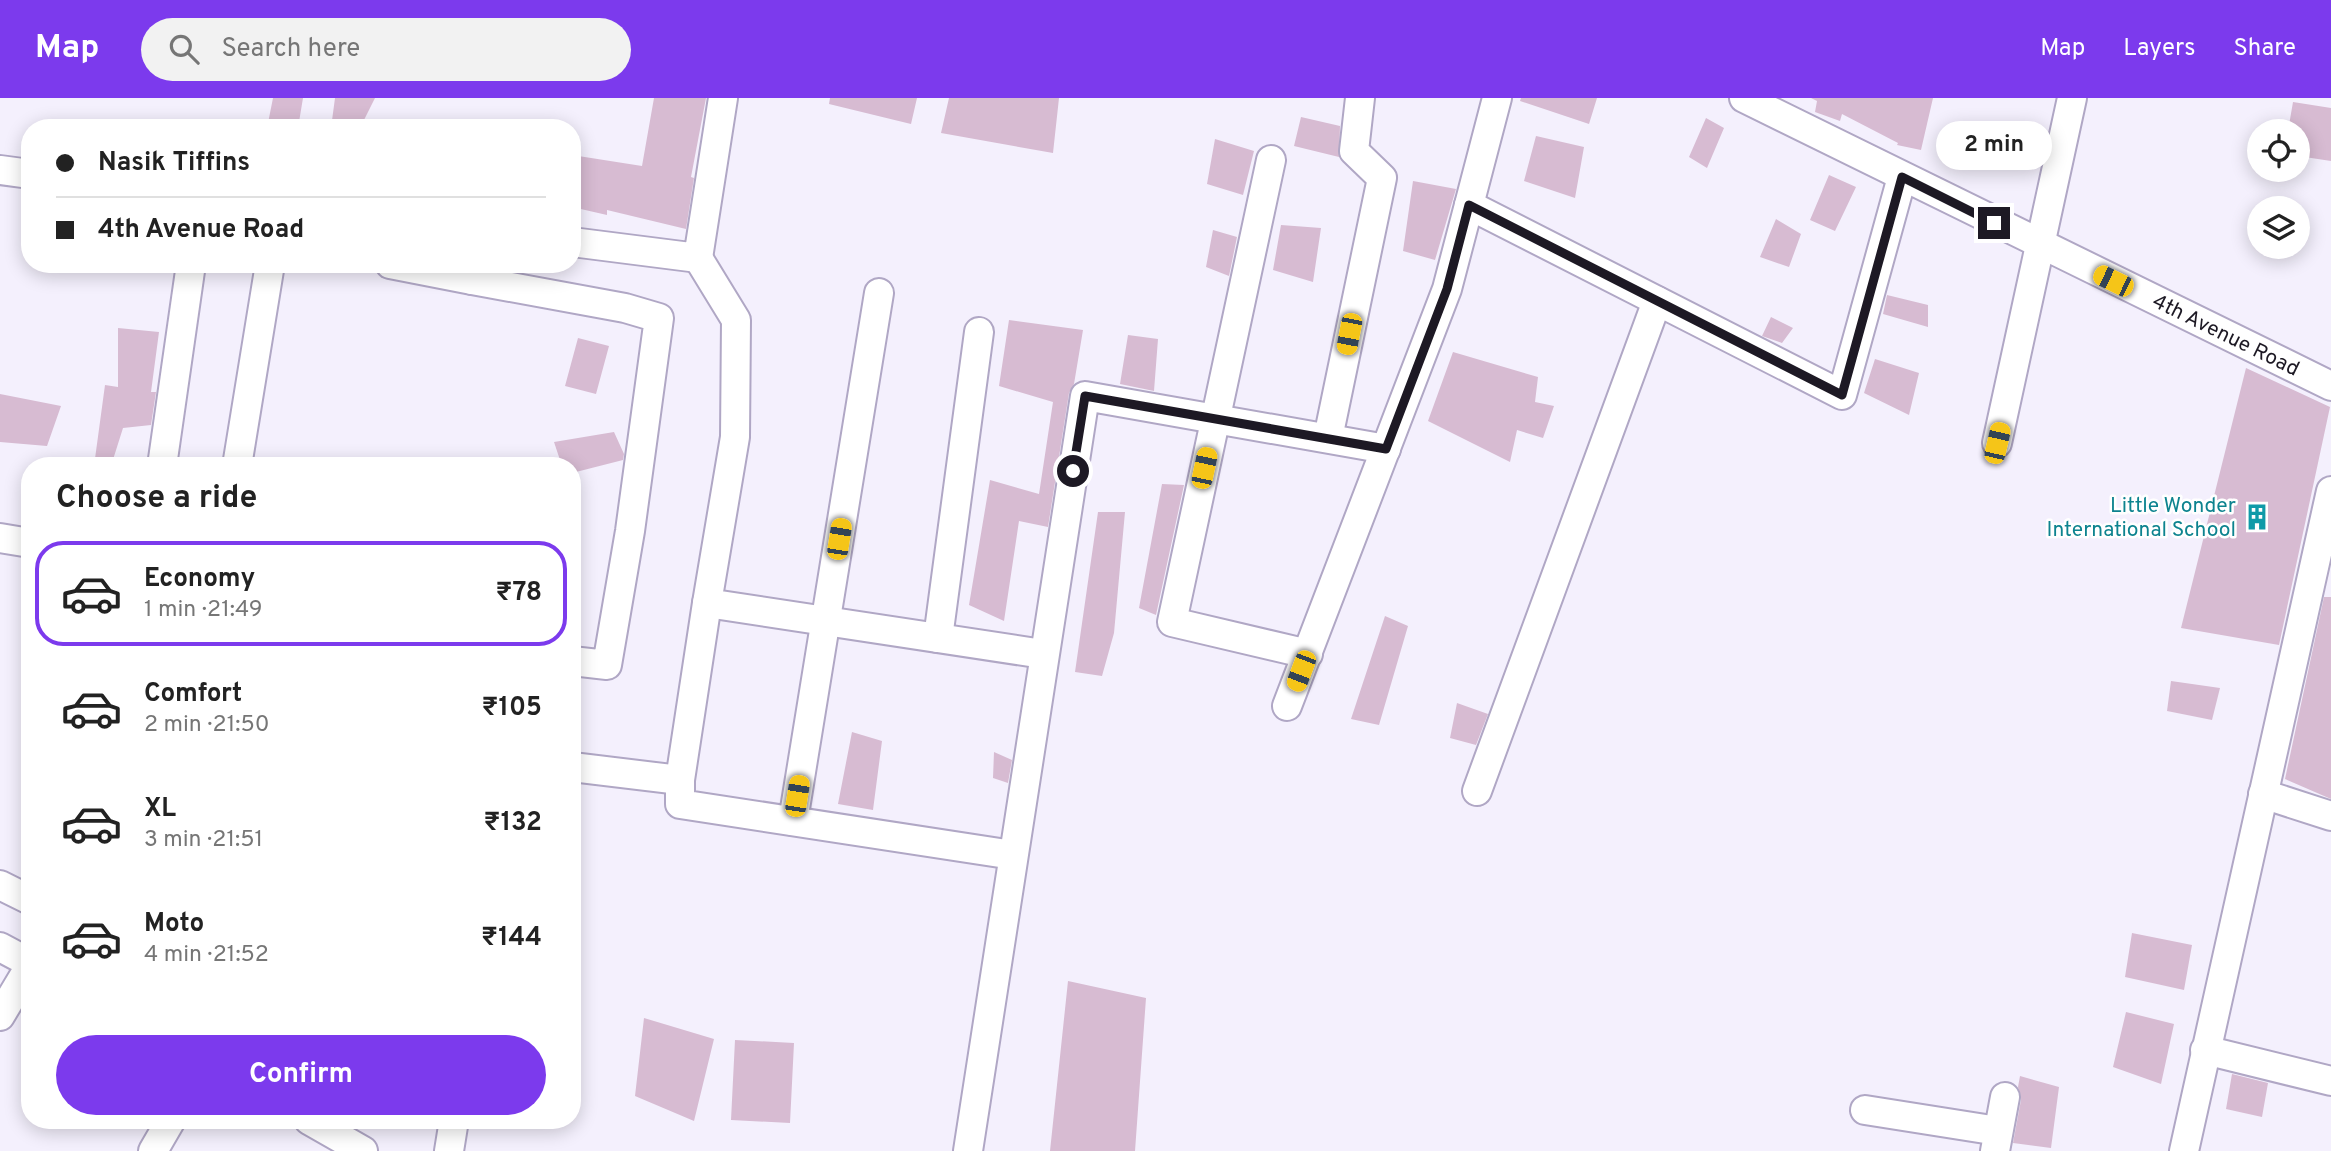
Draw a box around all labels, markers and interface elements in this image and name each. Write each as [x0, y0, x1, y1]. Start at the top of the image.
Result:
search box [141, 18, 631, 81]
text: Map [35, 28, 99, 70]
icon: search [165, 30, 203, 68]
text: Search here [221, 33, 360, 66]
text: Map [2040, 34, 2085, 64]
text: Layers [2123, 34, 2195, 64]
text: Share [2233, 34, 2296, 64]
map controls [2247, 119, 2310, 259]
button: locate [2247, 119, 2310, 182]
callout: 2 min [1936, 122, 2052, 170]
text: 2 min [1964, 131, 2024, 160]
text: Nasik Tiffins [98, 147, 250, 180]
button: layers [2247, 196, 2310, 259]
route end [1978, 207, 2010, 239]
text: 4th Avenue Road [98, 214, 304, 247]
car [2090, 262, 2137, 300]
street label: 4th Avenue Road [2148, 288, 2303, 383]
car [1335, 311, 1364, 357]
car [1983, 420, 2012, 466]
car [1190, 445, 1219, 491]
route start [1057, 455, 1089, 487]
text: Choose a ride [56, 479, 257, 519]
place label: Little Wonder International School [2047, 493, 2236, 544]
building icon: Little Wonder International School [2242, 502, 2272, 532]
car [826, 517, 853, 561]
icon: car [60, 562, 123, 625]
text: Economy [144, 563, 255, 596]
text: ₹78 [495, 577, 542, 610]
text: 1 min · 21:49 [144, 596, 263, 625]
car [1284, 648, 1319, 694]
icon: car [60, 677, 123, 740]
text: Comfort [144, 678, 242, 711]
text: ₹105 [482, 692, 542, 725]
text: 2 min · 21:50 [144, 711, 269, 740]
car [784, 774, 811, 818]
icon: car [60, 792, 123, 855]
text: XL [144, 793, 176, 826]
text: ₹132 [484, 807, 542, 840]
text: 3 min · 21:51 [144, 826, 263, 855]
icon: car [60, 907, 123, 970]
text: Moto [144, 908, 204, 941]
text: ₹144 [481, 922, 542, 955]
text: 4 min · 21:52 [144, 941, 269, 970]
button: Confirm [56, 1035, 546, 1115]

